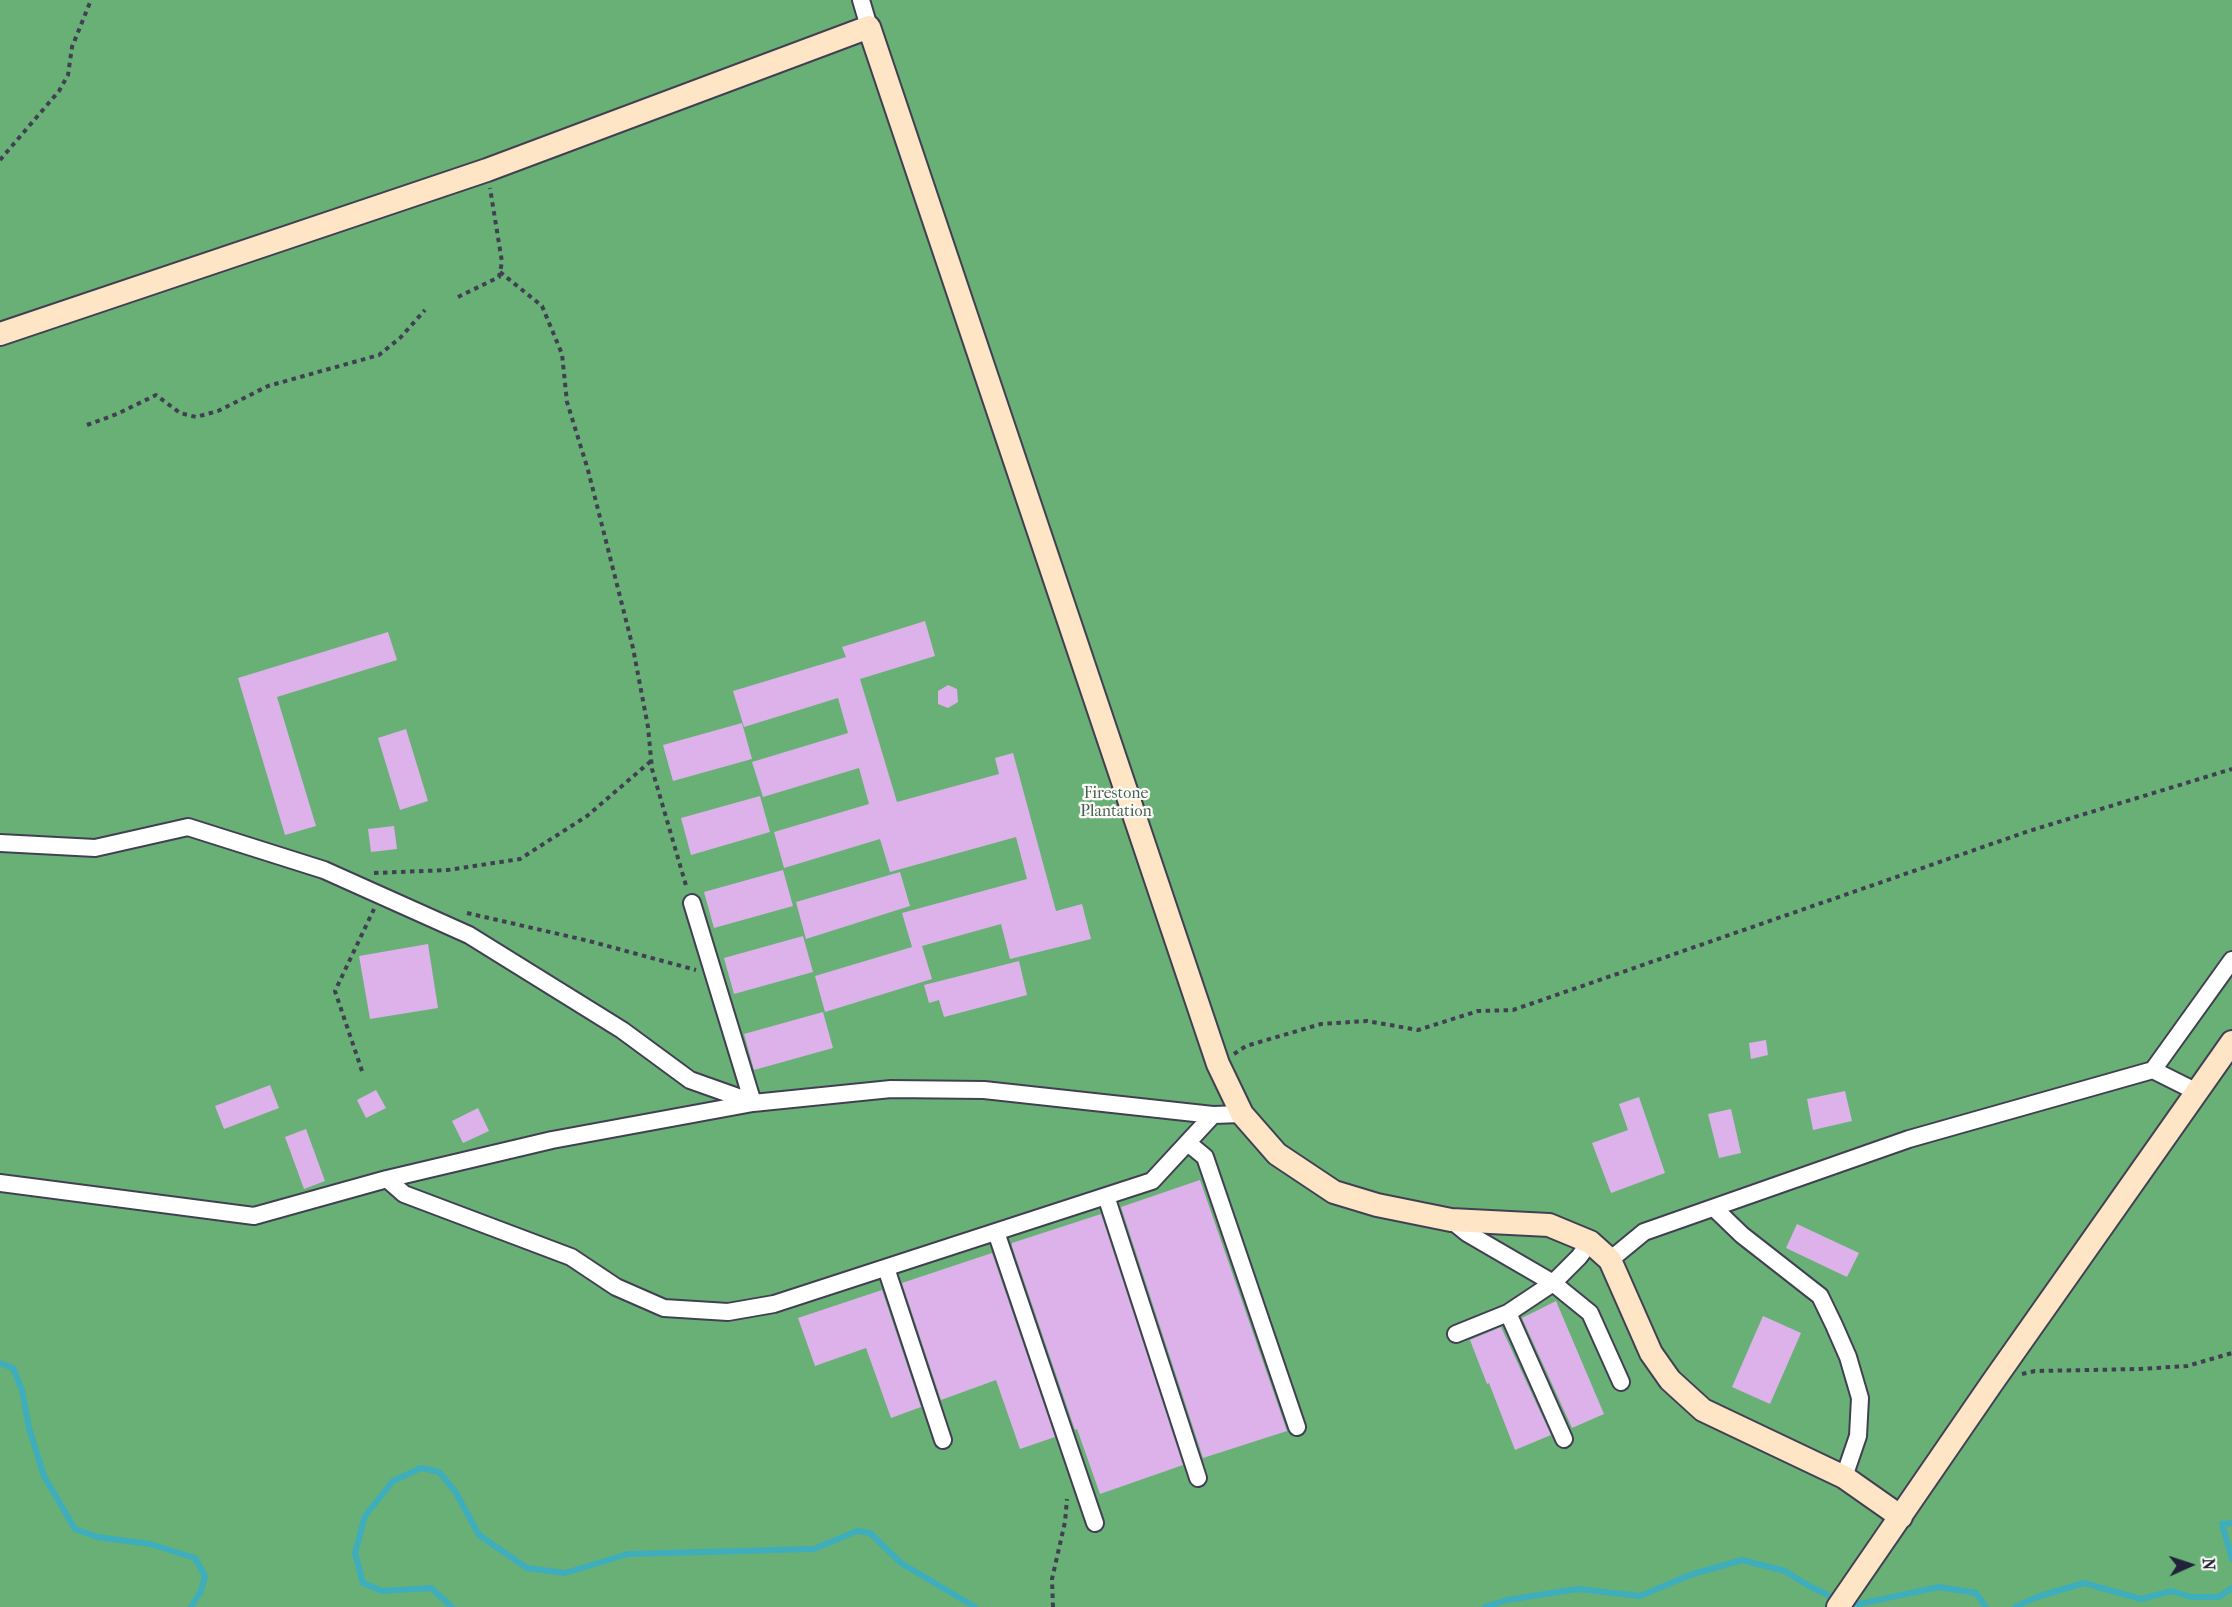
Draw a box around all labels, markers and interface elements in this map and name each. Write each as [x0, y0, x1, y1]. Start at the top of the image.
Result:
park label: Firestone Plantation [1080, 784, 1152, 822]
north arrow [2160, 1535, 2220, 1595]
text: N [2199, 1557, 2218, 1571]

